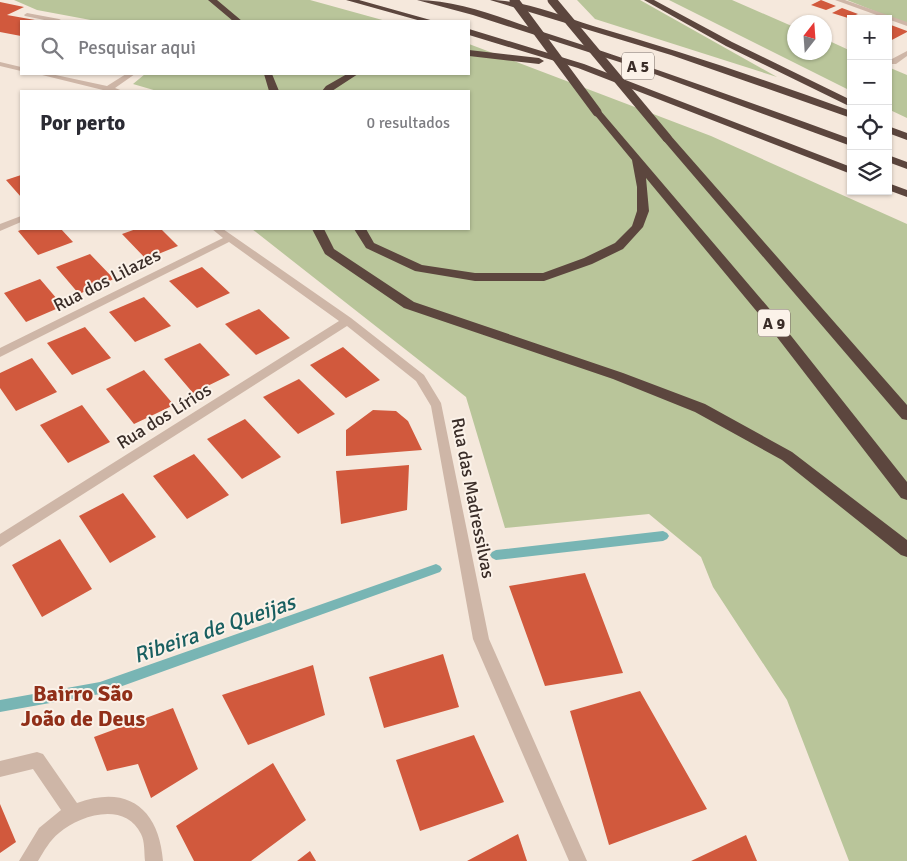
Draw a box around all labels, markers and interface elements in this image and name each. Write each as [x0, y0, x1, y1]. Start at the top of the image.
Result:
north arrow [787, 15, 832, 60]
map controls [847, 15, 892, 195]
button: + [847, 15, 892, 60]
search box [20, 20, 470, 75]
icon: search [38, 34, 66, 62]
text: Pesquisar aqui [78, 36, 196, 60]
road number: A 5 [622, 52, 654, 80]
button: − [847, 60, 892, 105]
button: locate [847, 105, 892, 150]
text: Por perto [40, 110, 125, 136]
text: 0 resultados [367, 113, 450, 133]
button: layers [847, 150, 892, 195]
street label: Rua dos Lilazes [50, 244, 164, 316]
road number: A 9 [758, 309, 790, 336]
street label: Rua dos Lírios [113, 378, 215, 454]
street label: Rua das Madressilvas [447, 416, 499, 580]
water label: Ribeira de Queijas [130, 587, 301, 669]
district label: Bairro São João de Deus [21, 680, 145, 732]

